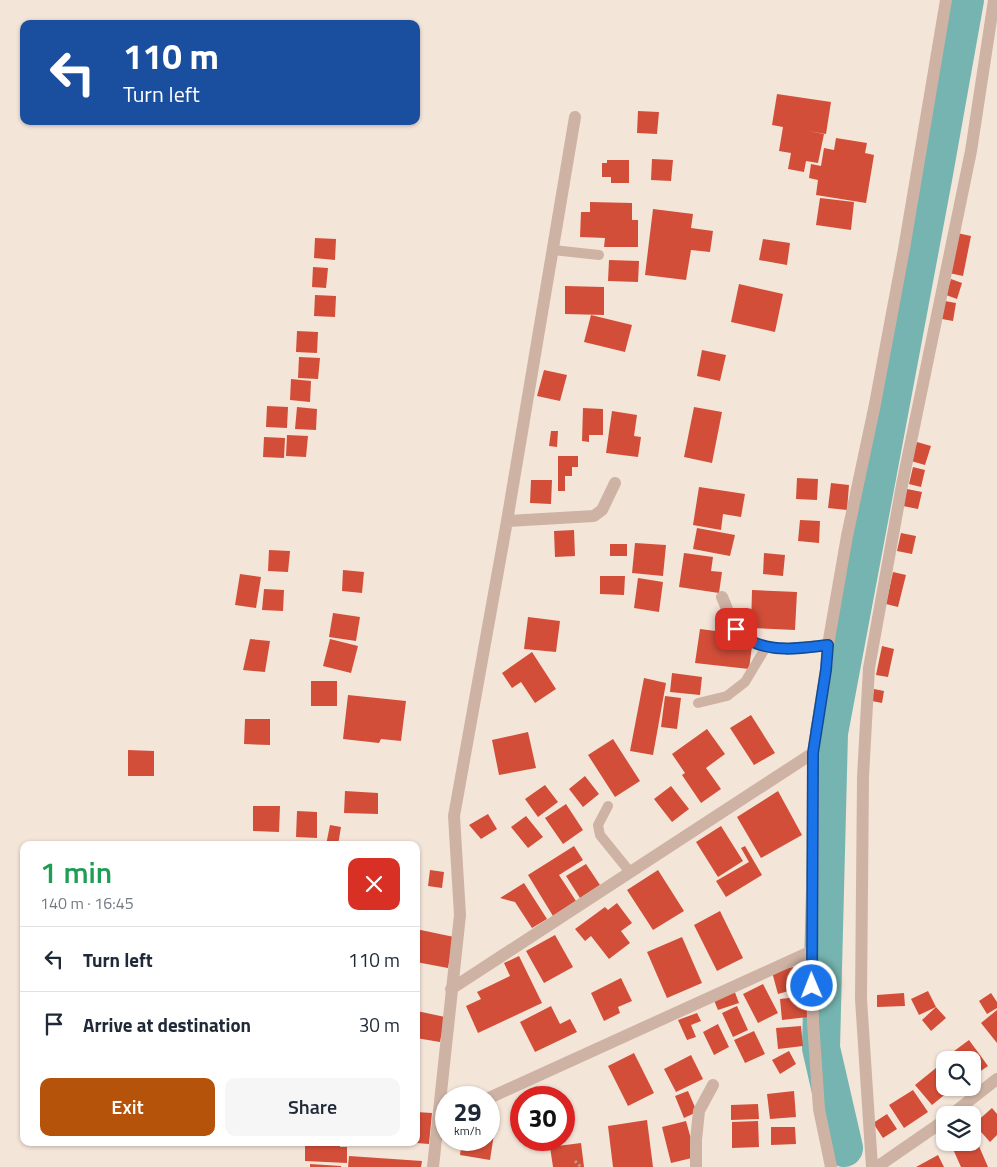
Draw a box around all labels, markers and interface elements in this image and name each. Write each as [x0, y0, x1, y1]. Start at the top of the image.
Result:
text: 110 m [123, 29, 219, 83]
icon: left [40, 40, 105, 105]
text: Turn left [123, 77, 200, 111]
pin [715, 608, 757, 650]
icon: arrive [722, 615, 750, 643]
text: 1 min [40, 849, 112, 895]
button: close [348, 858, 400, 910]
text: 140 m · 16:45 [40, 891, 134, 915]
icon: left [40, 945, 68, 973]
text: Turn left [83, 945, 153, 974]
text: 110 m [348, 945, 400, 974]
position arrow [785, 959, 837, 1011]
icon: arrive [40, 1010, 68, 1038]
text: Arrive at destination [83, 1010, 251, 1039]
text: 30 m [359, 1010, 400, 1039]
map controls [936, 1051, 981, 1151]
button: search [936, 1051, 981, 1096]
button: Exit [40, 1078, 215, 1136]
button: Share [225, 1078, 400, 1136]
speed limit sign: 30 [510, 1086, 575, 1151]
text: 29 [453, 1093, 482, 1131]
button: layers [936, 1106, 981, 1151]
text: km/h [454, 1121, 481, 1140]

